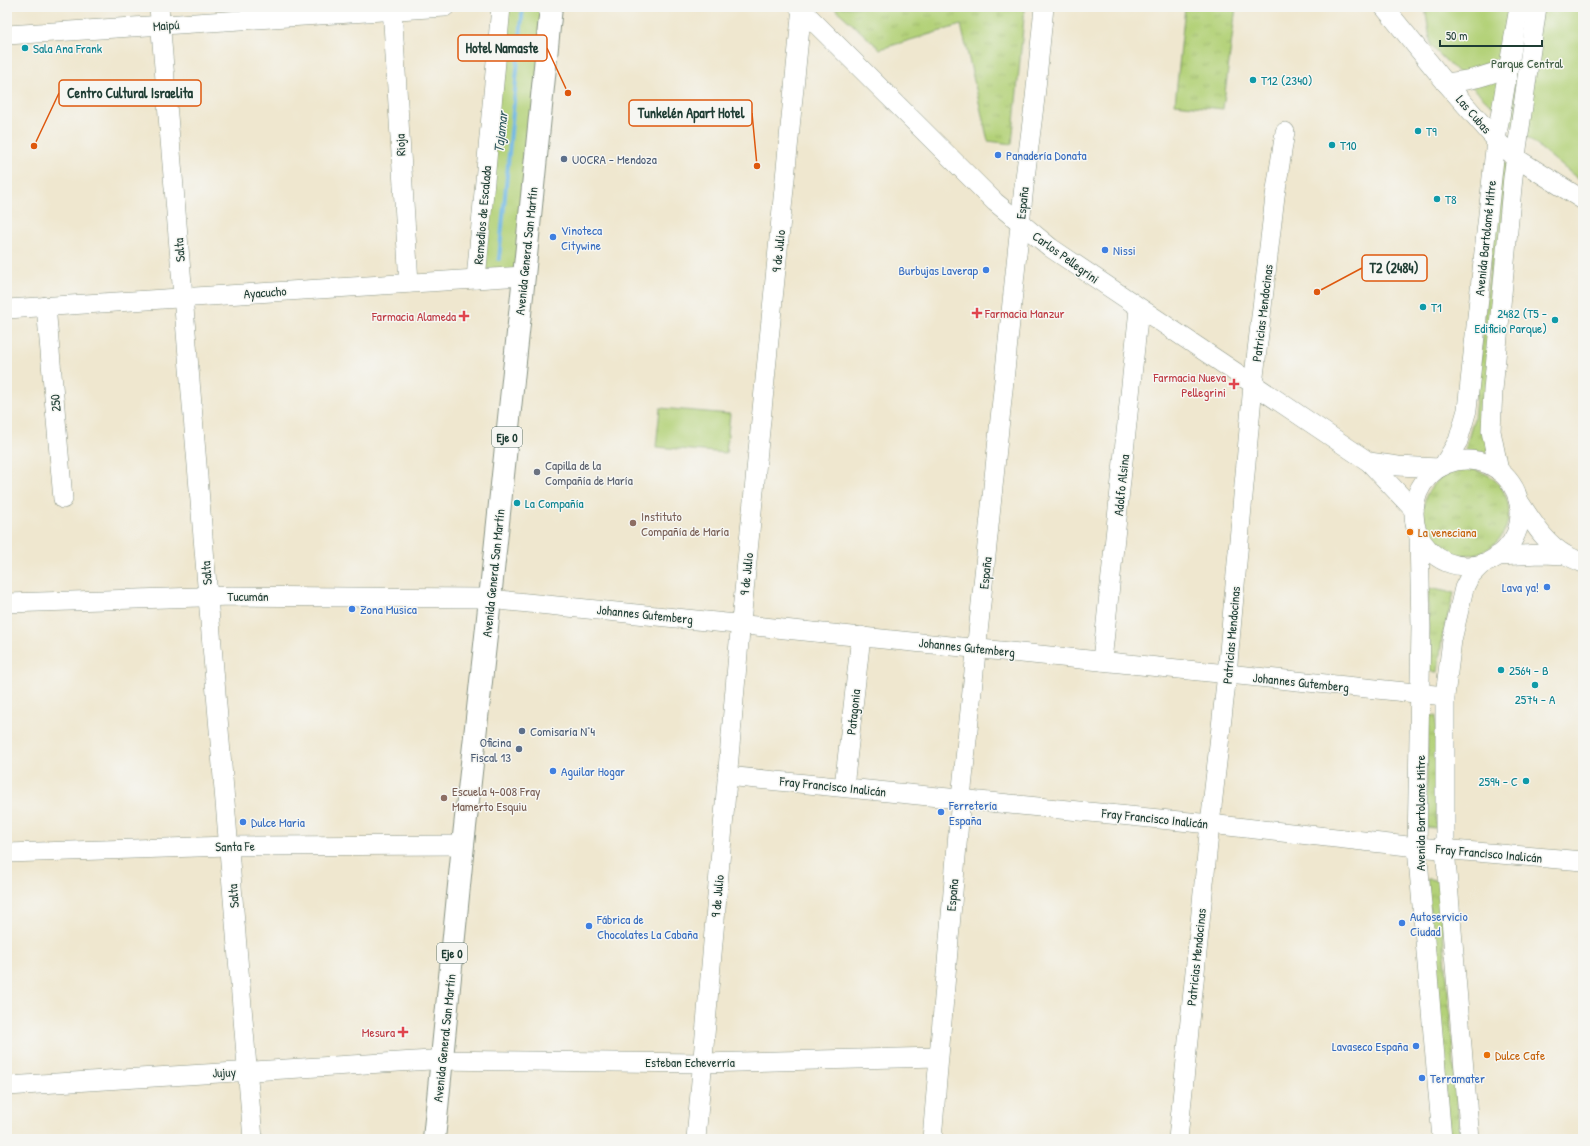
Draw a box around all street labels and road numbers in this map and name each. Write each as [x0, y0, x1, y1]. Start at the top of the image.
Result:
street label: Maipú [152, 15, 180, 35]
street label: Las Cubas [1452, 91, 1496, 137]
street label: Rioja [390, 133, 410, 157]
street label: Remedios de Escalada [469, 165, 495, 265]
street label: Avenida Bartolomé Mitre [1470, 179, 1500, 297]
street label: Avenida General San Martín [510, 186, 542, 316]
street label: España [1011, 186, 1033, 220]
street label: Carlos Pellegrini [1029, 227, 1103, 287]
street label: 9 de Julio [767, 229, 789, 273]
street label: Salta [169, 237, 189, 263]
street label: Patricias Mendocinas [1247, 263, 1277, 363]
street label: Ayacucho [243, 282, 287, 302]
street label: 250 [45, 393, 65, 412]
road number: Eje 0 [492, 427, 522, 447]
street label: Adolfo Alsina [1109, 453, 1133, 517]
street label: Avenida General San Martín [477, 508, 509, 638]
street label: 9 de Julio [735, 552, 757, 596]
street label: España [974, 556, 996, 590]
street label: Salta [196, 560, 216, 586]
street label: Patricias Mendocinas [1218, 585, 1244, 685]
street label: Tucumán [227, 587, 269, 605]
street label: Johannes Gutemberg [596, 600, 694, 628]
street label: Johannes Gutemberg [918, 633, 1016, 661]
street label: Johannes Gutemberg [1252, 668, 1350, 696]
street label: Patagonia [842, 688, 864, 736]
street label: Avenida Bartolomé Mitre [1411, 755, 1429, 871]
street label: Fray Francisco Inalicán [778, 771, 887, 801]
street label: Fray Francisco Inalicán [1100, 803, 1209, 833]
street label: Santa Fe [215, 837, 255, 855]
street label: Fray Francisco Inalicán [1434, 839, 1543, 867]
street label: 9 de Julio [706, 874, 728, 918]
street label: España [942, 878, 962, 912]
street label: Salta [223, 883, 243, 909]
street label: Patricias Mendocinas [1182, 907, 1210, 1007]
road number: Eje 0 [437, 943, 467, 963]
street label: Avenida General San Martín [428, 973, 460, 1103]
street label: Esteban Echeverría [645, 1053, 735, 1071]
street label: Jujuy [212, 1062, 237, 1082]

